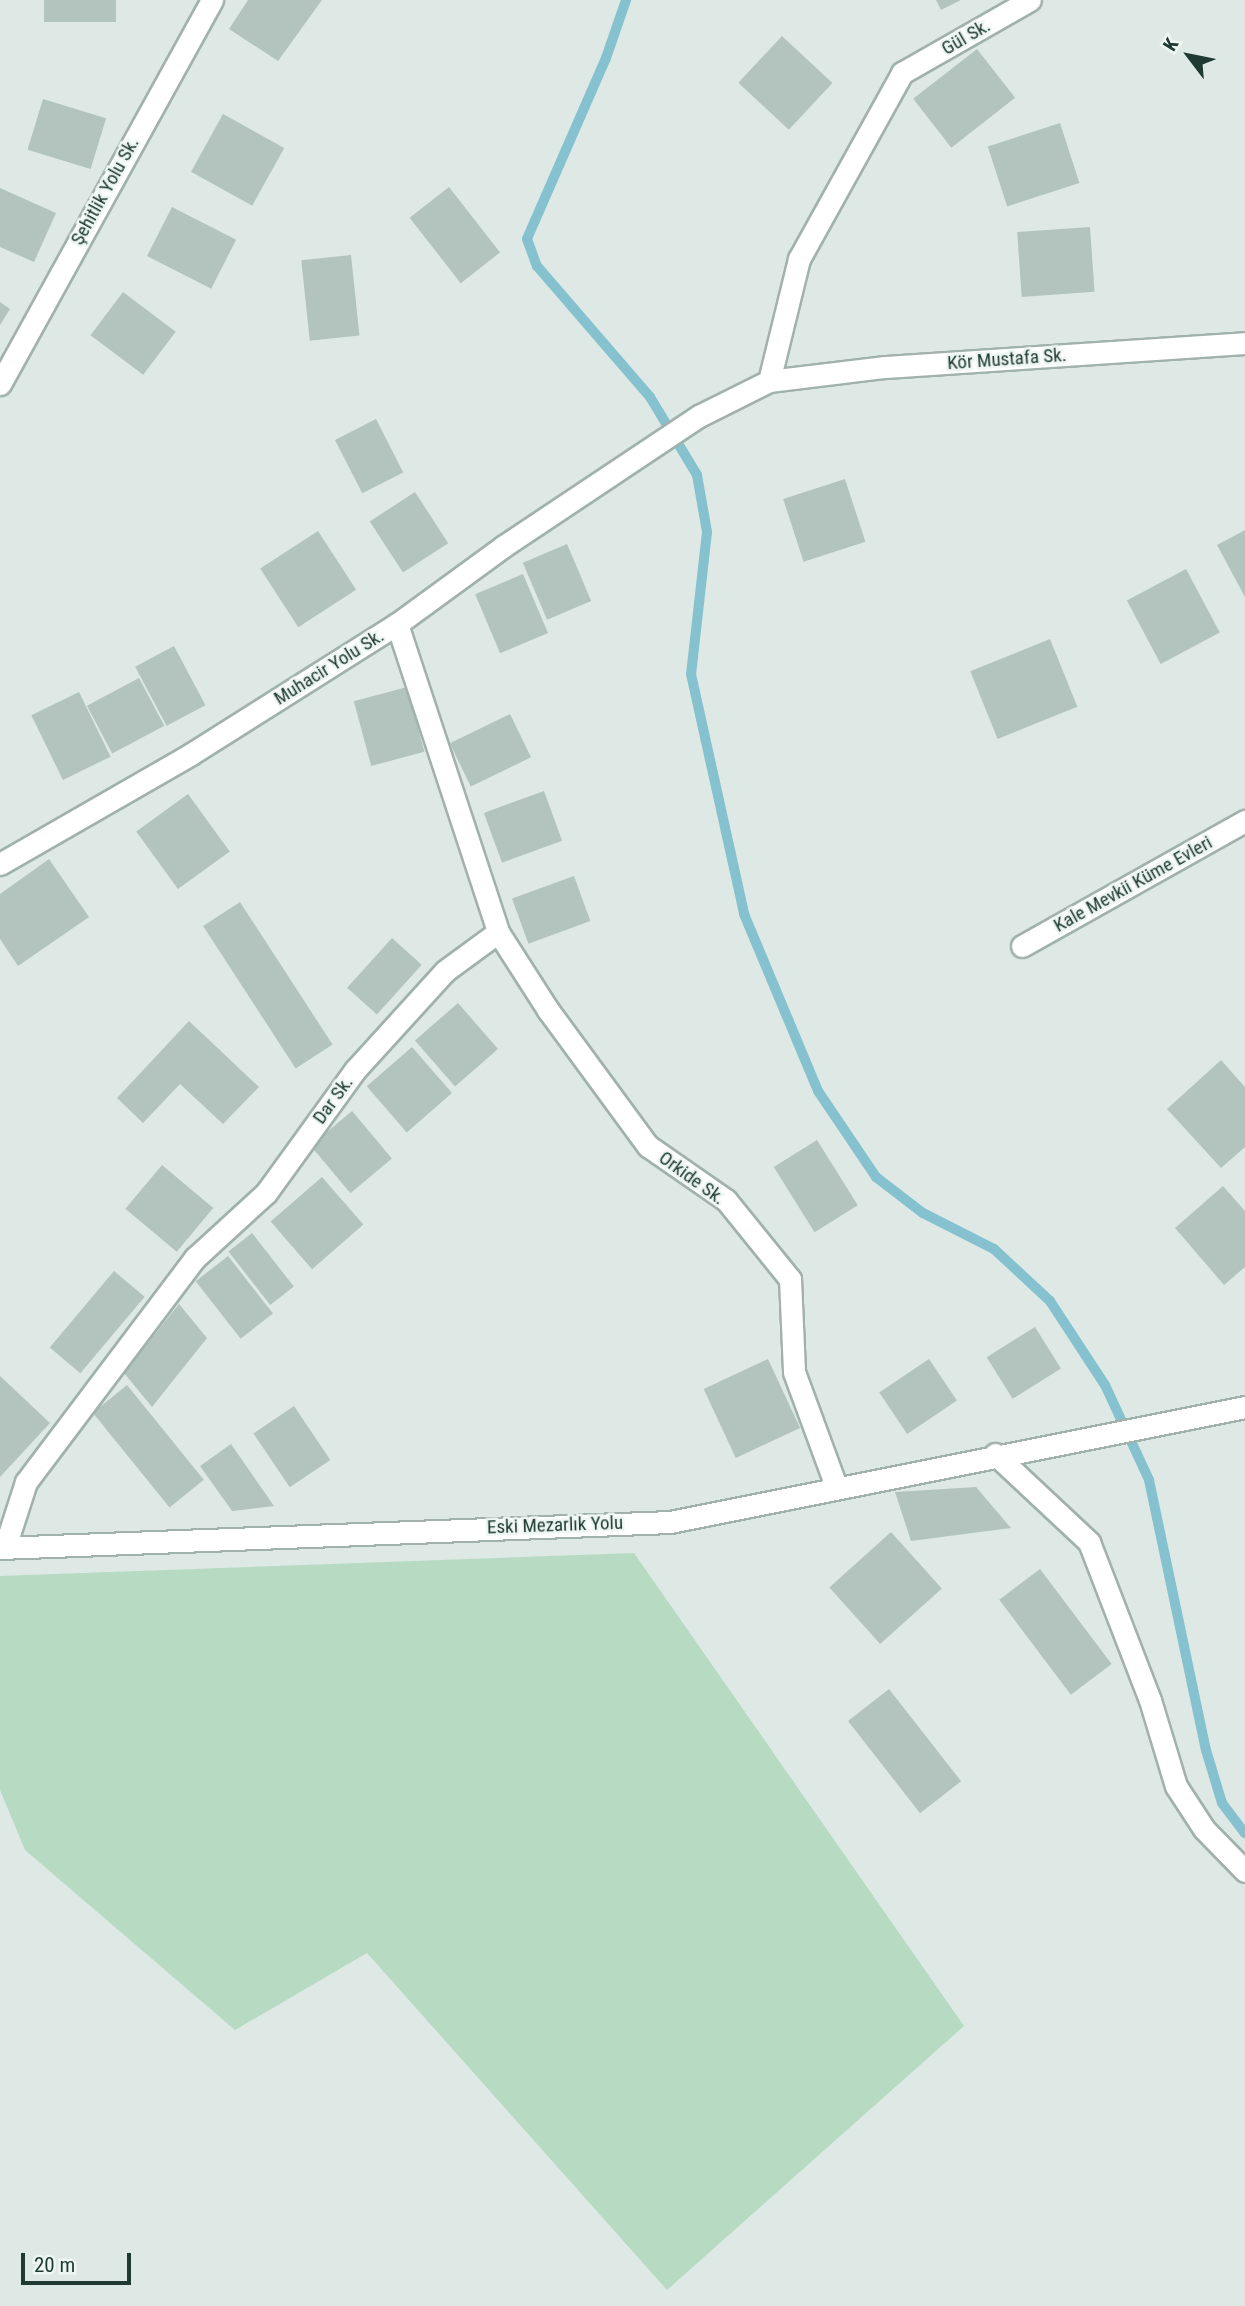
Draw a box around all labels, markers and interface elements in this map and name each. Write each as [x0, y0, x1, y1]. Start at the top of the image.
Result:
street label: Gül Sk. [938, 14, 994, 60]
north arrow [1154, 21, 1224, 91]
text: K [1158, 34, 1183, 55]
street label: Şehitlik Yolu Sk. [66, 133, 144, 249]
street label: Kör Mustafa Sk. [947, 343, 1067, 375]
street label: Muhacir Yolu Sk. [270, 624, 388, 710]
street label: Kale Mevkii Küme Evleri [1050, 831, 1216, 937]
street label: Dar Sk. [308, 1072, 358, 1128]
street label: Orkide Sk. [654, 1146, 730, 1210]
street label: Eski Mezarlık Yolu [487, 1511, 623, 1539]
scale bar [24, 2240, 135, 2284]
text: 20 m [34, 2253, 75, 2277]

